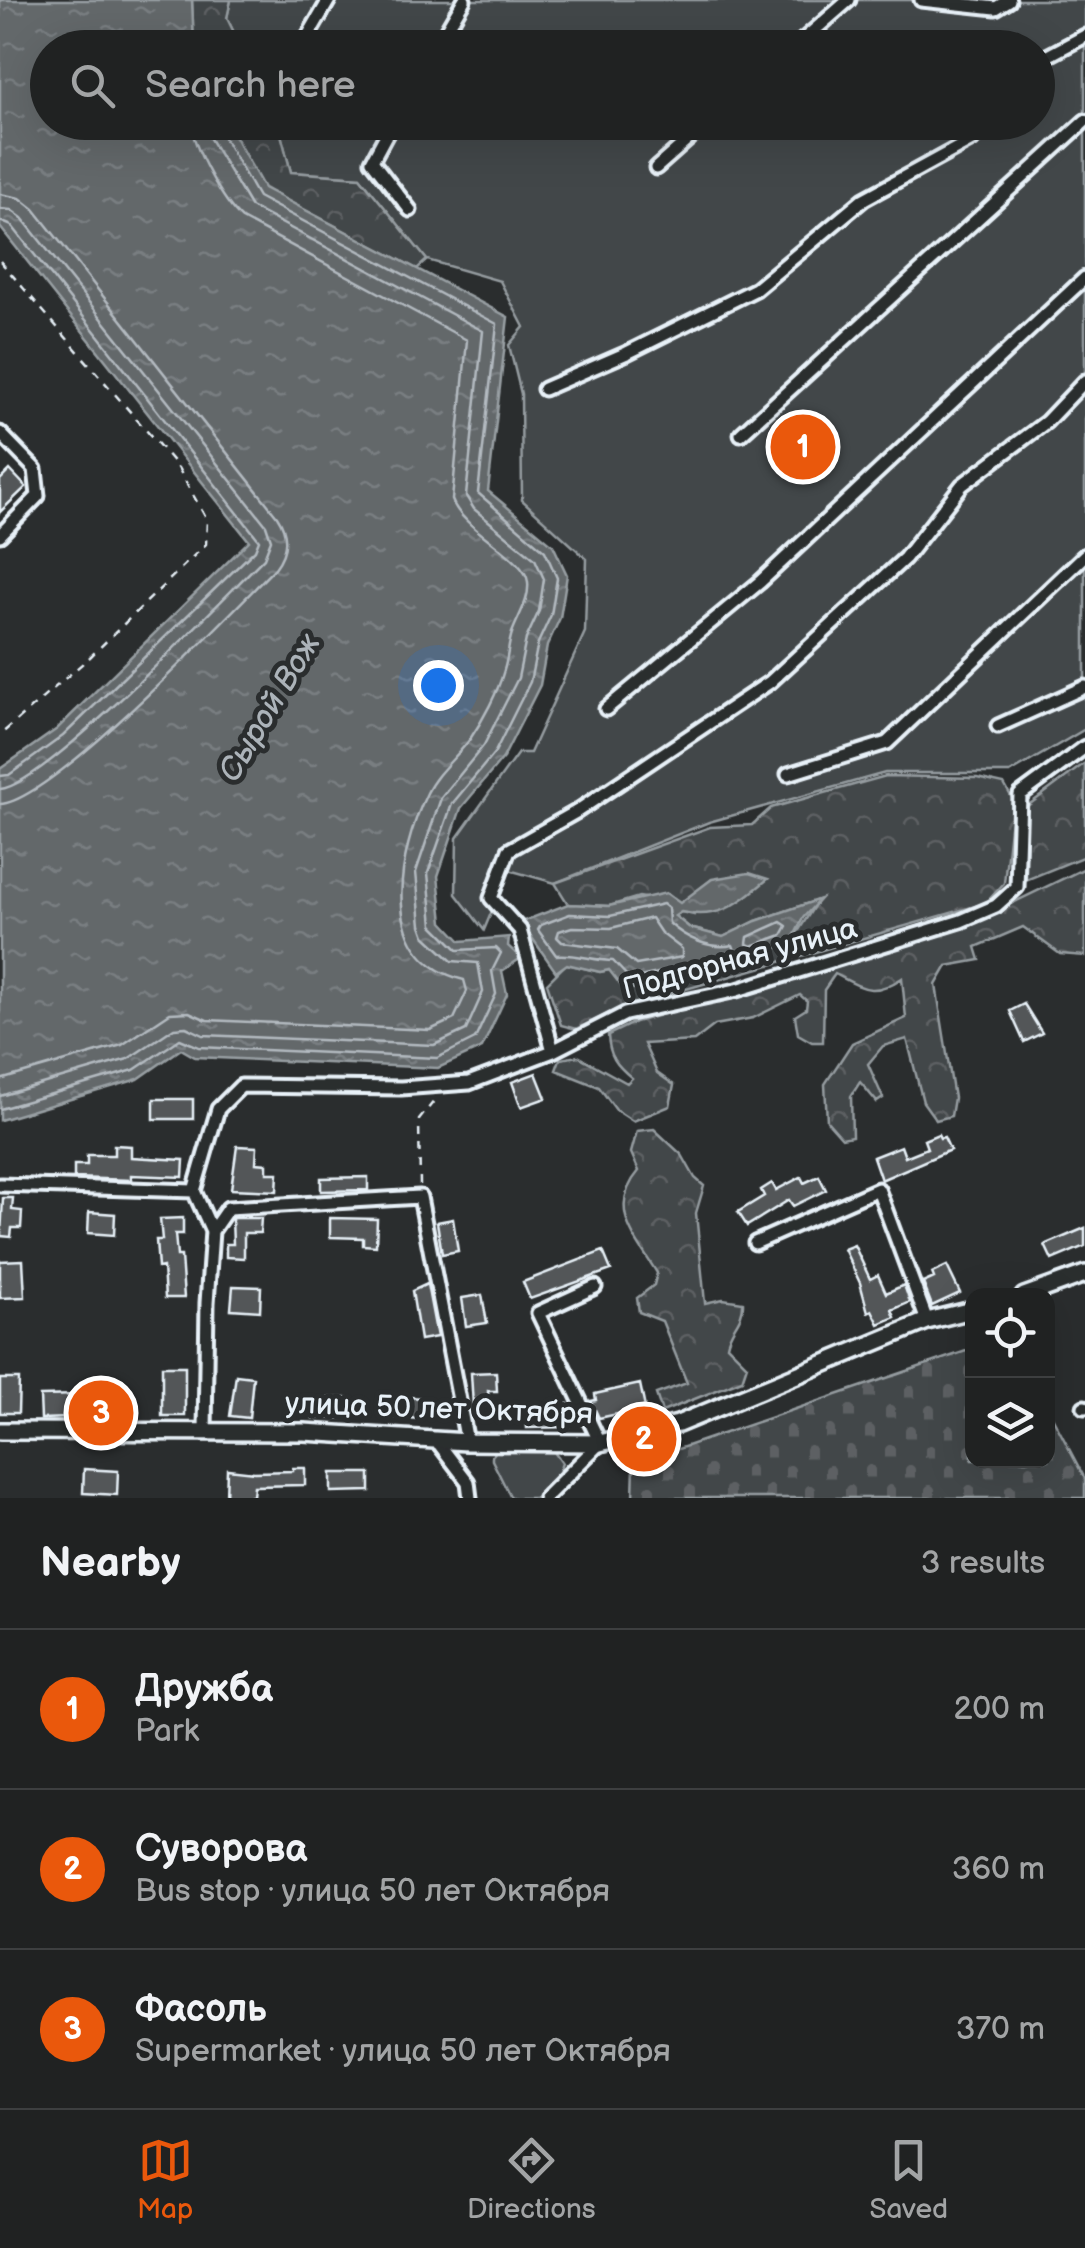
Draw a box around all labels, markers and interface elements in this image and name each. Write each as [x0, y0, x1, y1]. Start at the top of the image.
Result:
search box [30, 30, 1055, 140]
icon: search [65, 58, 120, 113]
text: Search here [145, 63, 356, 108]
pin: 1 [770, 410, 836, 484]
water label: Сырой Вож [211, 626, 330, 789]
your location [413, 660, 464, 711]
street label: Подгорная улица [619, 910, 862, 1008]
map controls [965, 1288, 1055, 1468]
button: locate [965, 1288, 1055, 1378]
pin: 3 [68, 1376, 134, 1450]
button: layers [965, 1378, 1055, 1468]
street label: улица 50 лет Октября [284, 1386, 594, 1432]
pin: 2 [612, 1402, 676, 1476]
text: Nearby [40, 1538, 180, 1589]
text: 3 results [921, 1544, 1045, 1583]
text: Дружба [135, 1667, 273, 1712]
text: 1 [66, 1690, 79, 1729]
text: 200 m [953, 1690, 1045, 1729]
text: Park [135, 1712, 199, 1751]
text: Суворова [135, 1827, 307, 1872]
text: 2 [63, 1850, 82, 1889]
text: 360 m [952, 1850, 1045, 1889]
text: Bus stop · улица 50 лет Октября [135, 1872, 610, 1911]
text: Фасоль [135, 1987, 267, 2032]
text: 3 [63, 2010, 82, 2049]
text: 370 m [956, 2010, 1045, 2049]
text: Supermarket · улица 50 лет Октября [135, 2032, 671, 2071]
tab: Map [137, 2133, 193, 2226]
tab: Directions [467, 2133, 596, 2226]
tab: Saved [870, 2133, 948, 2226]

